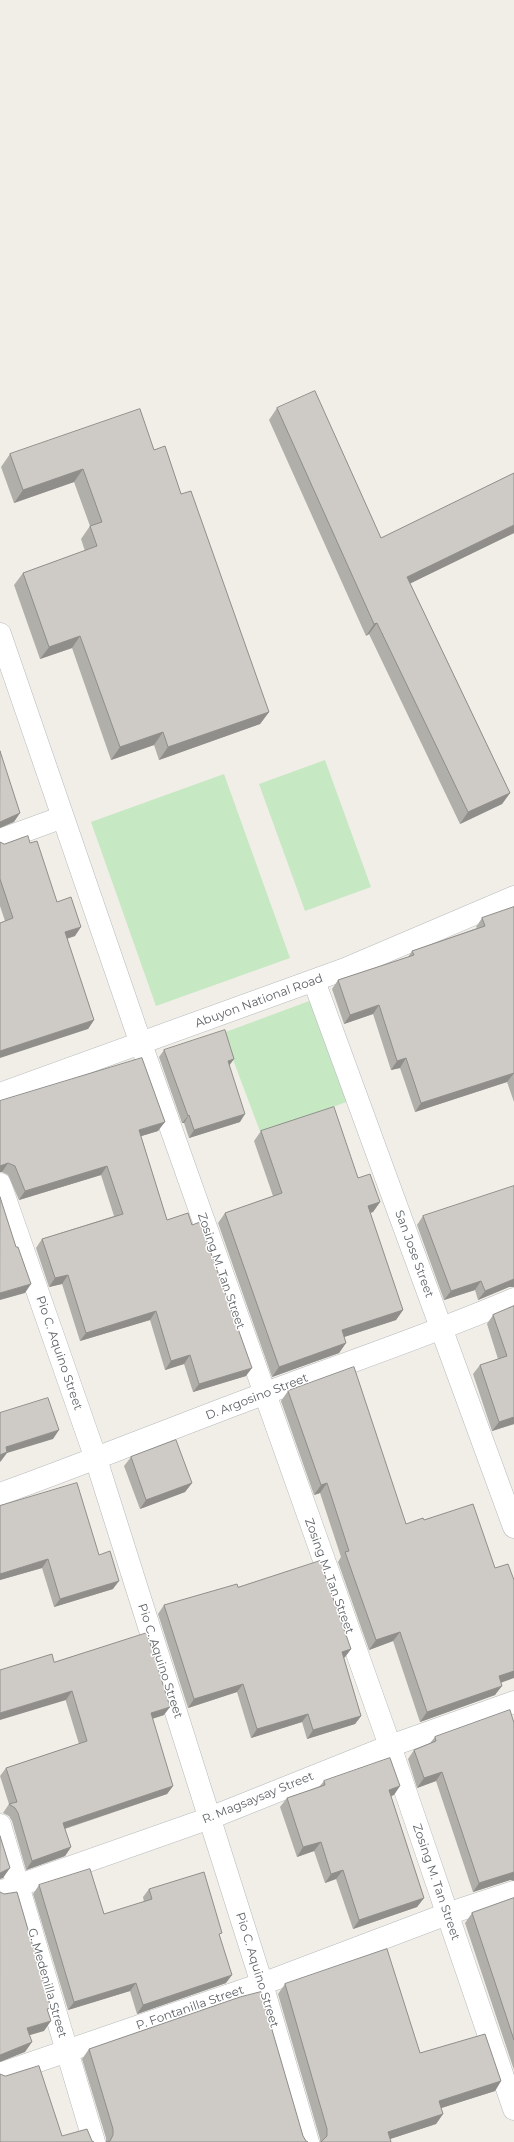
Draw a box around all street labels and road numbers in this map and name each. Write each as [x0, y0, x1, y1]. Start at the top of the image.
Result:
street label: Abuyon National Road [193, 971, 325, 1031]
street label: San Jose Street [392, 1208, 436, 1300]
street label: Zosing M. Tan Street [194, 1211, 248, 1331]
street label: Pio C. Aquino Street [33, 1294, 85, 1412]
street label: D. Argosino Street [204, 1371, 310, 1423]
street label: Zosing M. Tan Street [301, 1516, 357, 1636]
street label: Pio C. Aquino Street [135, 1602, 185, 1720]
street label: R. Magsaysay Street [200, 1769, 316, 1827]
street label: Zosing M. Tan Street [409, 1822, 463, 1942]
street label: Pio C. Aquino Street [233, 1911, 281, 2029]
street label: G. Medenilla Street [24, 1926, 70, 2040]
street label: P. Fontanilla Street [134, 1983, 246, 2033]

